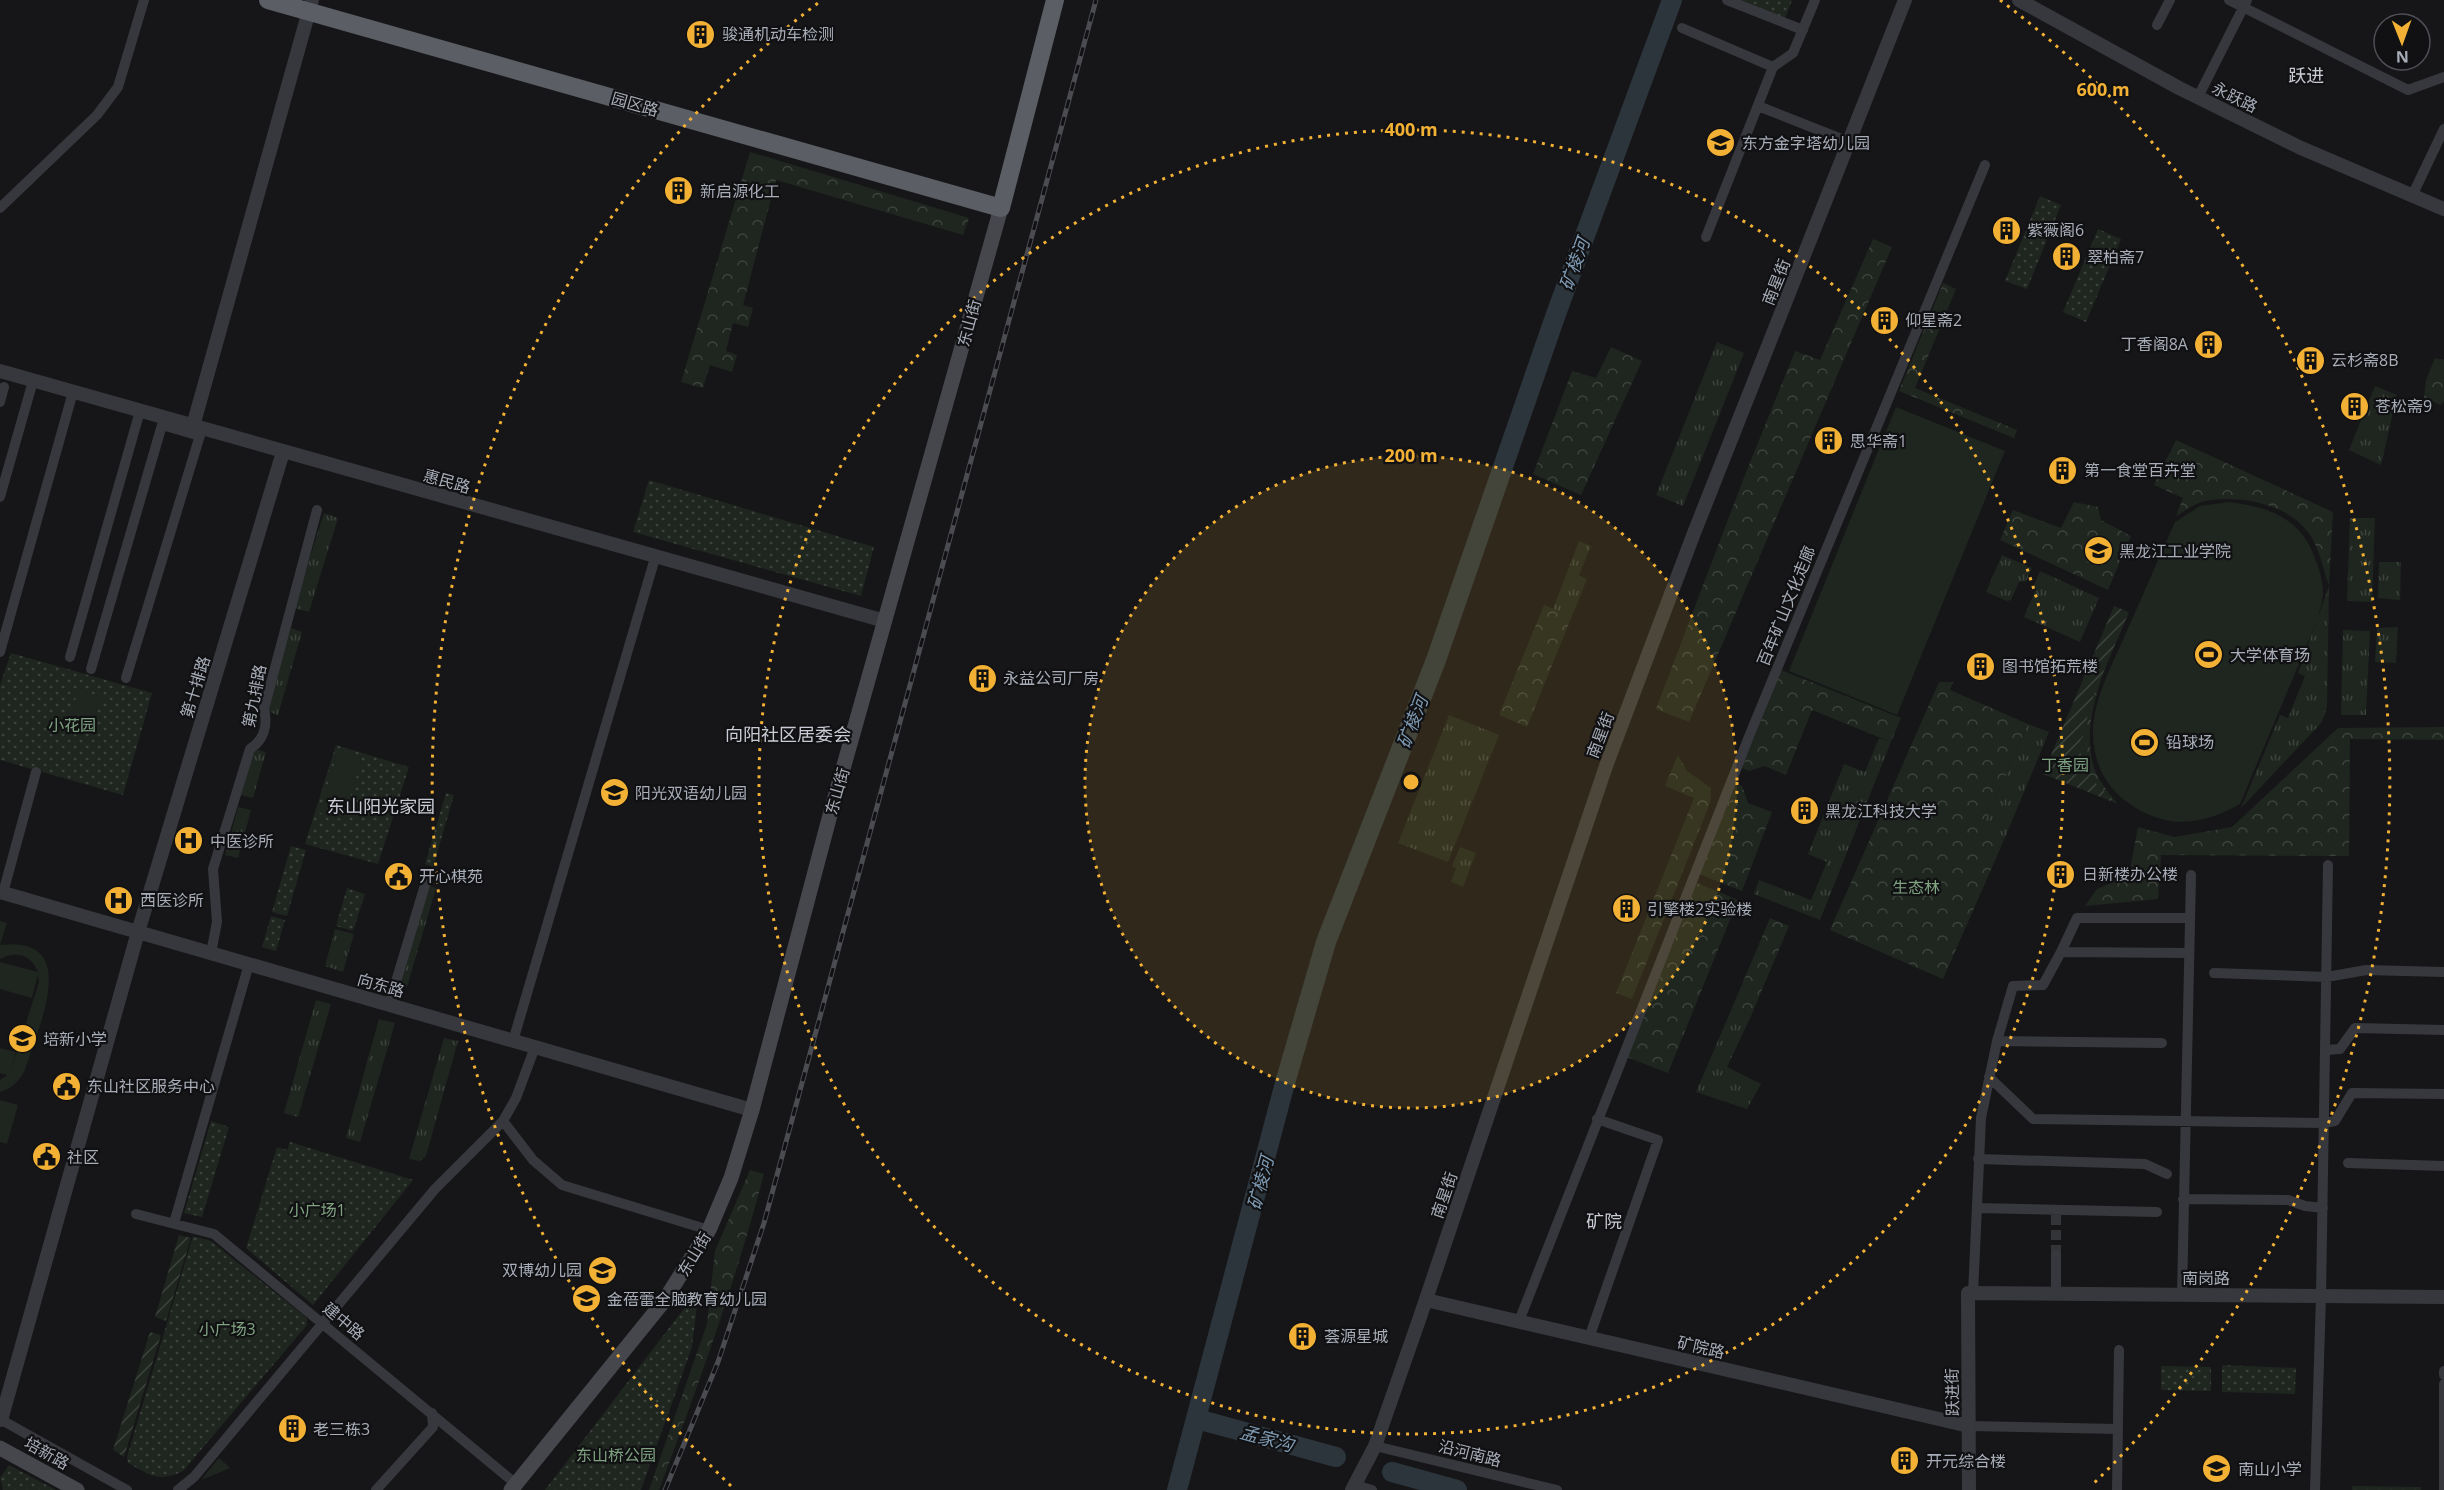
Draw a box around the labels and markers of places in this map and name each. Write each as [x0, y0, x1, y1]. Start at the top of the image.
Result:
building icon: 骏通机动车检测 [685, 18, 717, 50]
place label: 骏通机动车检测 [722, 23, 834, 45]
school or university icon: 东方金字塔幼儿园 [1705, 127, 1737, 159]
place label: 东方金字塔幼儿园 [1742, 132, 1870, 154]
building icon: 新启源化工 [663, 175, 695, 207]
place label: 新启源化工 [700, 180, 780, 202]
building icon: 紫薇阁6 [1990, 214, 2022, 246]
place label: 紫薇阁6 [2027, 219, 2084, 241]
building icon: 翠柏斋7 [2050, 241, 2082, 273]
place label: 翠柏斋7 [2087, 246, 2144, 268]
building icon: 仰星斋2 [1868, 304, 1900, 336]
place label: 仰星斋2 [1905, 309, 1962, 331]
building icon: 丁香阁8A [2193, 328, 2225, 360]
place label: 丁香阁8A [2121, 333, 2189, 355]
building icon: 云杉斋8B [2294, 344, 2326, 376]
place label: 云杉斋8B [2331, 349, 2399, 371]
building icon: 苍松斋9 [2338, 390, 2370, 422]
place label: 苍松斋9 [2375, 395, 2432, 417]
building icon: 思华斋1 [1813, 425, 1845, 457]
place label: 思华斋1 [1850, 430, 1907, 452]
building icon: 第一食堂百卉堂 [2047, 454, 2079, 486]
place label: 第一食堂百卉堂 [2084, 459, 2196, 481]
school or university icon: 黑龙江工业学院 [2082, 535, 2114, 567]
place label: 黑龙江工业学院 [2119, 540, 2231, 562]
sports icon: 大学体育场 [2193, 639, 2225, 671]
place label: 大学体育场 [2230, 644, 2310, 666]
building icon: 图书馆拓荒楼 [1965, 650, 1997, 682]
place label: 图书馆拓荒楼 [2002, 655, 2098, 677]
building icon: 永益公司厂房 [966, 662, 998, 694]
place label: 永益公司厂房 [1003, 667, 1099, 689]
sports icon: 铅球场 [2129, 726, 2161, 758]
place label: 铅球场 [2166, 731, 2214, 753]
centre of rings [1401, 772, 1421, 792]
school or university icon: 阳光双语幼儿园 [598, 777, 630, 809]
place label: 阳光双语幼儿园 [635, 782, 747, 804]
building icon: 黑龙江科技大学 [1788, 795, 1820, 827]
place label: 黑龙江科技大学 [1825, 800, 1937, 822]
hospital icon: 中医诊所 [173, 825, 205, 857]
place label: 中医诊所 [210, 830, 274, 852]
building icon: 日新楼办公楼 [2045, 858, 2077, 890]
public building icon: 开心棋苑 [382, 860, 414, 892]
place label: 日新楼办公楼 [2082, 863, 2178, 885]
place label: 开心棋苑 [419, 865, 483, 887]
hospital icon: 西医诊所 [103, 884, 135, 916]
place label: 西医诊所 [140, 889, 204, 911]
building icon: 引擎楼2实验楼 [1610, 893, 1642, 925]
place label: 引擎楼2实验楼 [1647, 898, 1752, 920]
school or university icon: 培新小学 [6, 1023, 38, 1055]
place label: 培新小学 [43, 1028, 107, 1050]
public building icon: 东山社区服务中心 [50, 1070, 82, 1102]
place label: 东山社区服务中心 [87, 1075, 215, 1097]
public building icon: 社区 [30, 1141, 62, 1173]
place label: 社区 [67, 1146, 99, 1168]
school or university icon: 双博幼儿园 [587, 1254, 619, 1286]
place label: 双博幼儿园 [502, 1259, 582, 1281]
school or university icon: 金蓓蕾全脑教育幼儿园 [570, 1283, 602, 1315]
place label: 金蓓蕾全脑教育幼儿园 [607, 1288, 767, 1310]
building icon: 荟源星城 [1287, 1320, 1319, 1352]
place label: 荟源星城 [1324, 1325, 1388, 1347]
building icon: 老三栋3 [276, 1413, 308, 1445]
place label: 老三栋3 [313, 1418, 370, 1440]
building icon: 开元综合楼 [1889, 1445, 1921, 1477]
place label: 开元综合楼 [1926, 1450, 2006, 1472]
school or university icon: 南山小学 [2201, 1453, 2233, 1485]
place label: 南山小学 [2238, 1458, 2302, 1480]

